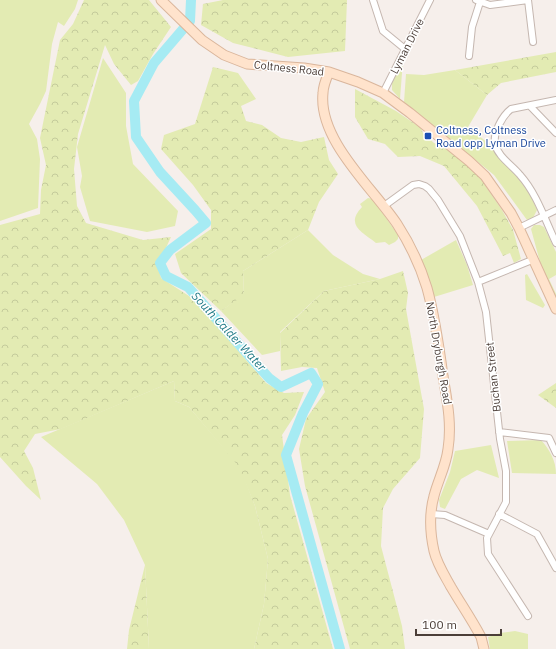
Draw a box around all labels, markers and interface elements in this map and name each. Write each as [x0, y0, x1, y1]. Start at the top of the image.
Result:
street label: Lyman Drive [387, 16, 427, 76]
street label: Coltness Road [253, 57, 325, 79]
place label: Coltness, Coltness Road opp Lyman Drive [436, 123, 546, 150]
marker: Coltness, Coltness Road opp Lyman Drive [423, 131, 433, 141]
water label: South Calder Water [188, 288, 270, 374]
street label: North Dryburgh Road [423, 301, 455, 405]
street label: Buchan Street [482, 341, 504, 413]
scale bar [416, 611, 501, 637]
text: 100 m [422, 617, 457, 632]

